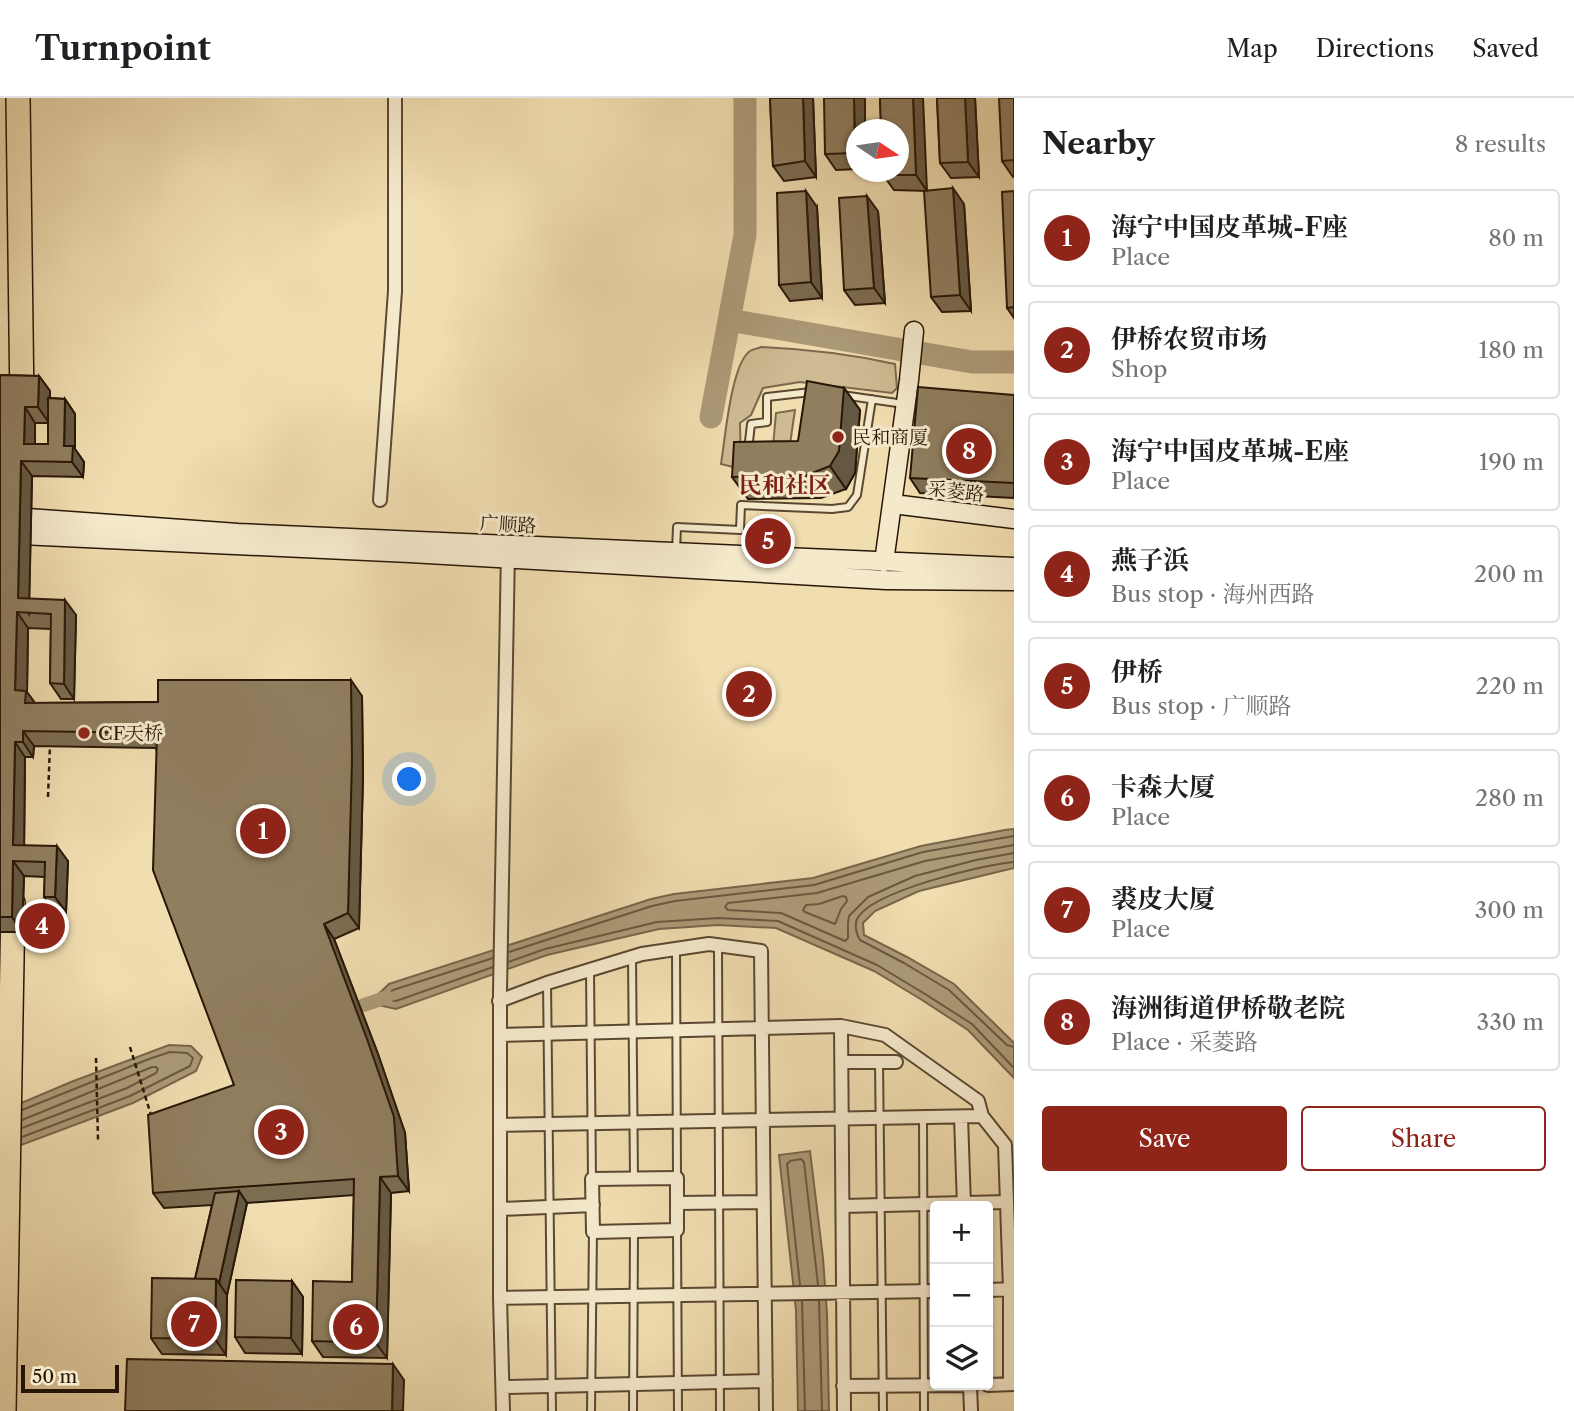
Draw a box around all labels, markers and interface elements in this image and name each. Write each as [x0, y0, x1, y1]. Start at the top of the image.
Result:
text: Turnpoint [35, 28, 211, 69]
text: Map [1226, 34, 1278, 63]
text: Directions [1316, 34, 1434, 63]
text: Saved [1472, 34, 1539, 63]
north arrow [846, 119, 909, 182]
text: Nearby [1042, 125, 1155, 162]
text: 8 results [1455, 130, 1546, 158]
text: 海宁中国皮革城-F座 [1111, 211, 1348, 243]
text: 1 [1062, 224, 1072, 252]
text: 80 m [1488, 224, 1544, 252]
text: Place [1111, 243, 1170, 271]
text: 伊桥农贸市场 [1111, 323, 1267, 355]
text: 2 [1060, 336, 1074, 364]
text: 180 m [1479, 336, 1544, 364]
text: Shop [1111, 355, 1167, 383]
pin: 8 [946, 425, 992, 477]
place label: 民和商厦 [852, 426, 928, 449]
marker: 民和商厦 [830, 429, 846, 445]
text: 海宁中国皮革城-E座 [1111, 435, 1349, 467]
text: 3 [1061, 448, 1074, 476]
text: 190 m [1479, 448, 1544, 476]
text: Place [1111, 467, 1170, 495]
district label: 民和社区 [739, 471, 831, 499]
street label: 采菱路 [926, 477, 986, 506]
street label: 广顺路 [479, 512, 537, 537]
pin: 5 [745, 515, 791, 567]
text: 燕子浜 [1111, 544, 1189, 576]
text: 4 [1060, 560, 1074, 588]
text: 200 m [1474, 560, 1544, 588]
text: Bus stop · 海州西路 [1111, 580, 1314, 608]
text: 伊桥 [1111, 656, 1163, 688]
pin: 2 [726, 668, 772, 720]
text: 5 [1061, 672, 1073, 700]
text: 220 m [1475, 672, 1544, 700]
text: Bus stop · 广顺路 [1111, 692, 1291, 720]
place label: CF天桥 [98, 722, 163, 745]
marker: CF天桥 [76, 725, 92, 741]
your location [392, 762, 426, 796]
text: 卡森大厦 [1111, 771, 1215, 803]
text: 6 [1060, 784, 1074, 812]
text: 280 m [1475, 784, 1544, 812]
text: Place [1111, 803, 1170, 831]
pin: 1 [240, 805, 286, 857]
text: 裘皮大厦 [1111, 883, 1215, 915]
text: 7 [1061, 896, 1073, 924]
text: 300 m [1475, 896, 1544, 924]
pin: 4 [19, 900, 65, 952]
text: Place [1111, 915, 1170, 943]
text: 海洲街道伊桥敬老院 [1111, 992, 1345, 1024]
text: 8 [1060, 1008, 1074, 1036]
text: 330 m [1477, 1008, 1544, 1036]
text: Place · 采菱路 [1111, 1028, 1258, 1056]
pin: 3 [258, 1106, 304, 1158]
button: Save [1042, 1106, 1287, 1171]
button: Share [1301, 1106, 1546, 1171]
map controls [930, 1201, 993, 1390]
button: + [930, 1201, 993, 1264]
button: − [930, 1264, 993, 1327]
pin: 7 [171, 1298, 217, 1350]
pin: 6 [333, 1301, 379, 1353]
button: layers [930, 1327, 993, 1390]
scale bar [21, 1362, 119, 1394]
text: 50 m [32, 1365, 77, 1388]

